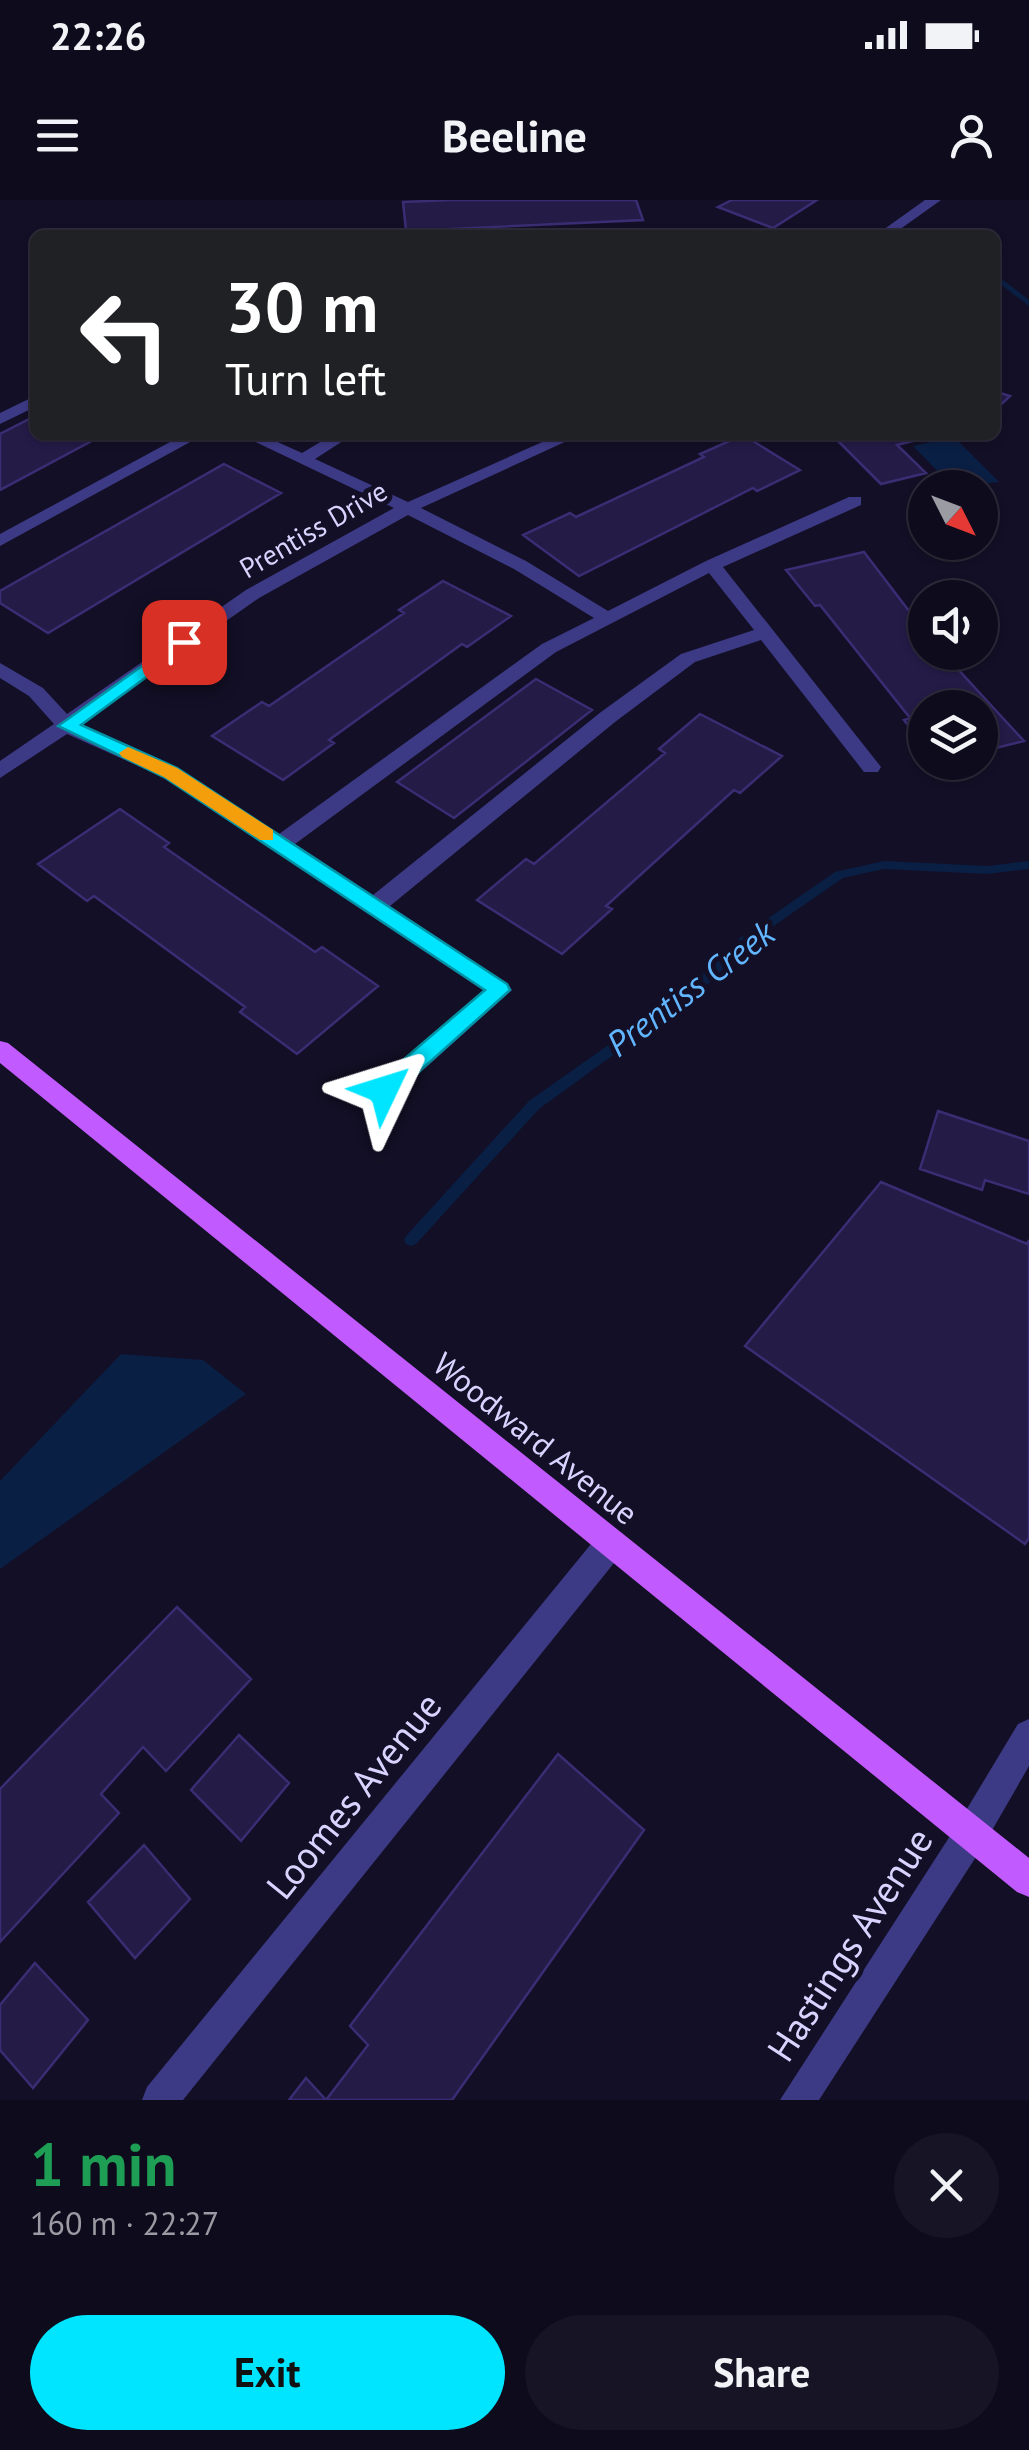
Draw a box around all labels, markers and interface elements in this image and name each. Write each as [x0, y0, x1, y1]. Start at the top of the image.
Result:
text: 22:26 [50, 11, 146, 60]
text: Beeline [442, 106, 587, 164]
icon: menu [30, 108, 85, 163]
icon: person [944, 108, 999, 163]
text: 30 m [225, 261, 378, 351]
icon: left [60, 270, 190, 400]
text: Turn left [225, 349, 386, 407]
north arrow [908, 470, 998, 560]
map controls [908, 470, 998, 780]
street label: Prentiss Drive [233, 472, 393, 586]
button: sound [908, 580, 998, 670]
pin [142, 600, 227, 685]
icon: arrive [157, 615, 212, 670]
button: layers [908, 690, 998, 780]
water label: Prentiss Creek [597, 909, 784, 1066]
position arrow [332, 1038, 436, 1142]
street label: Woodward Avenue [425, 1343, 647, 1533]
street label: Loomes Avenue [255, 1682, 451, 1908]
street label: Hastings Avenue [755, 1818, 943, 2070]
text: 1 min [30, 2125, 176, 2203]
button: close [894, 2133, 999, 2238]
text: 160 m · 22:27 [30, 2202, 219, 2244]
button: Exit [30, 2315, 505, 2430]
button: Share [525, 2315, 999, 2430]

